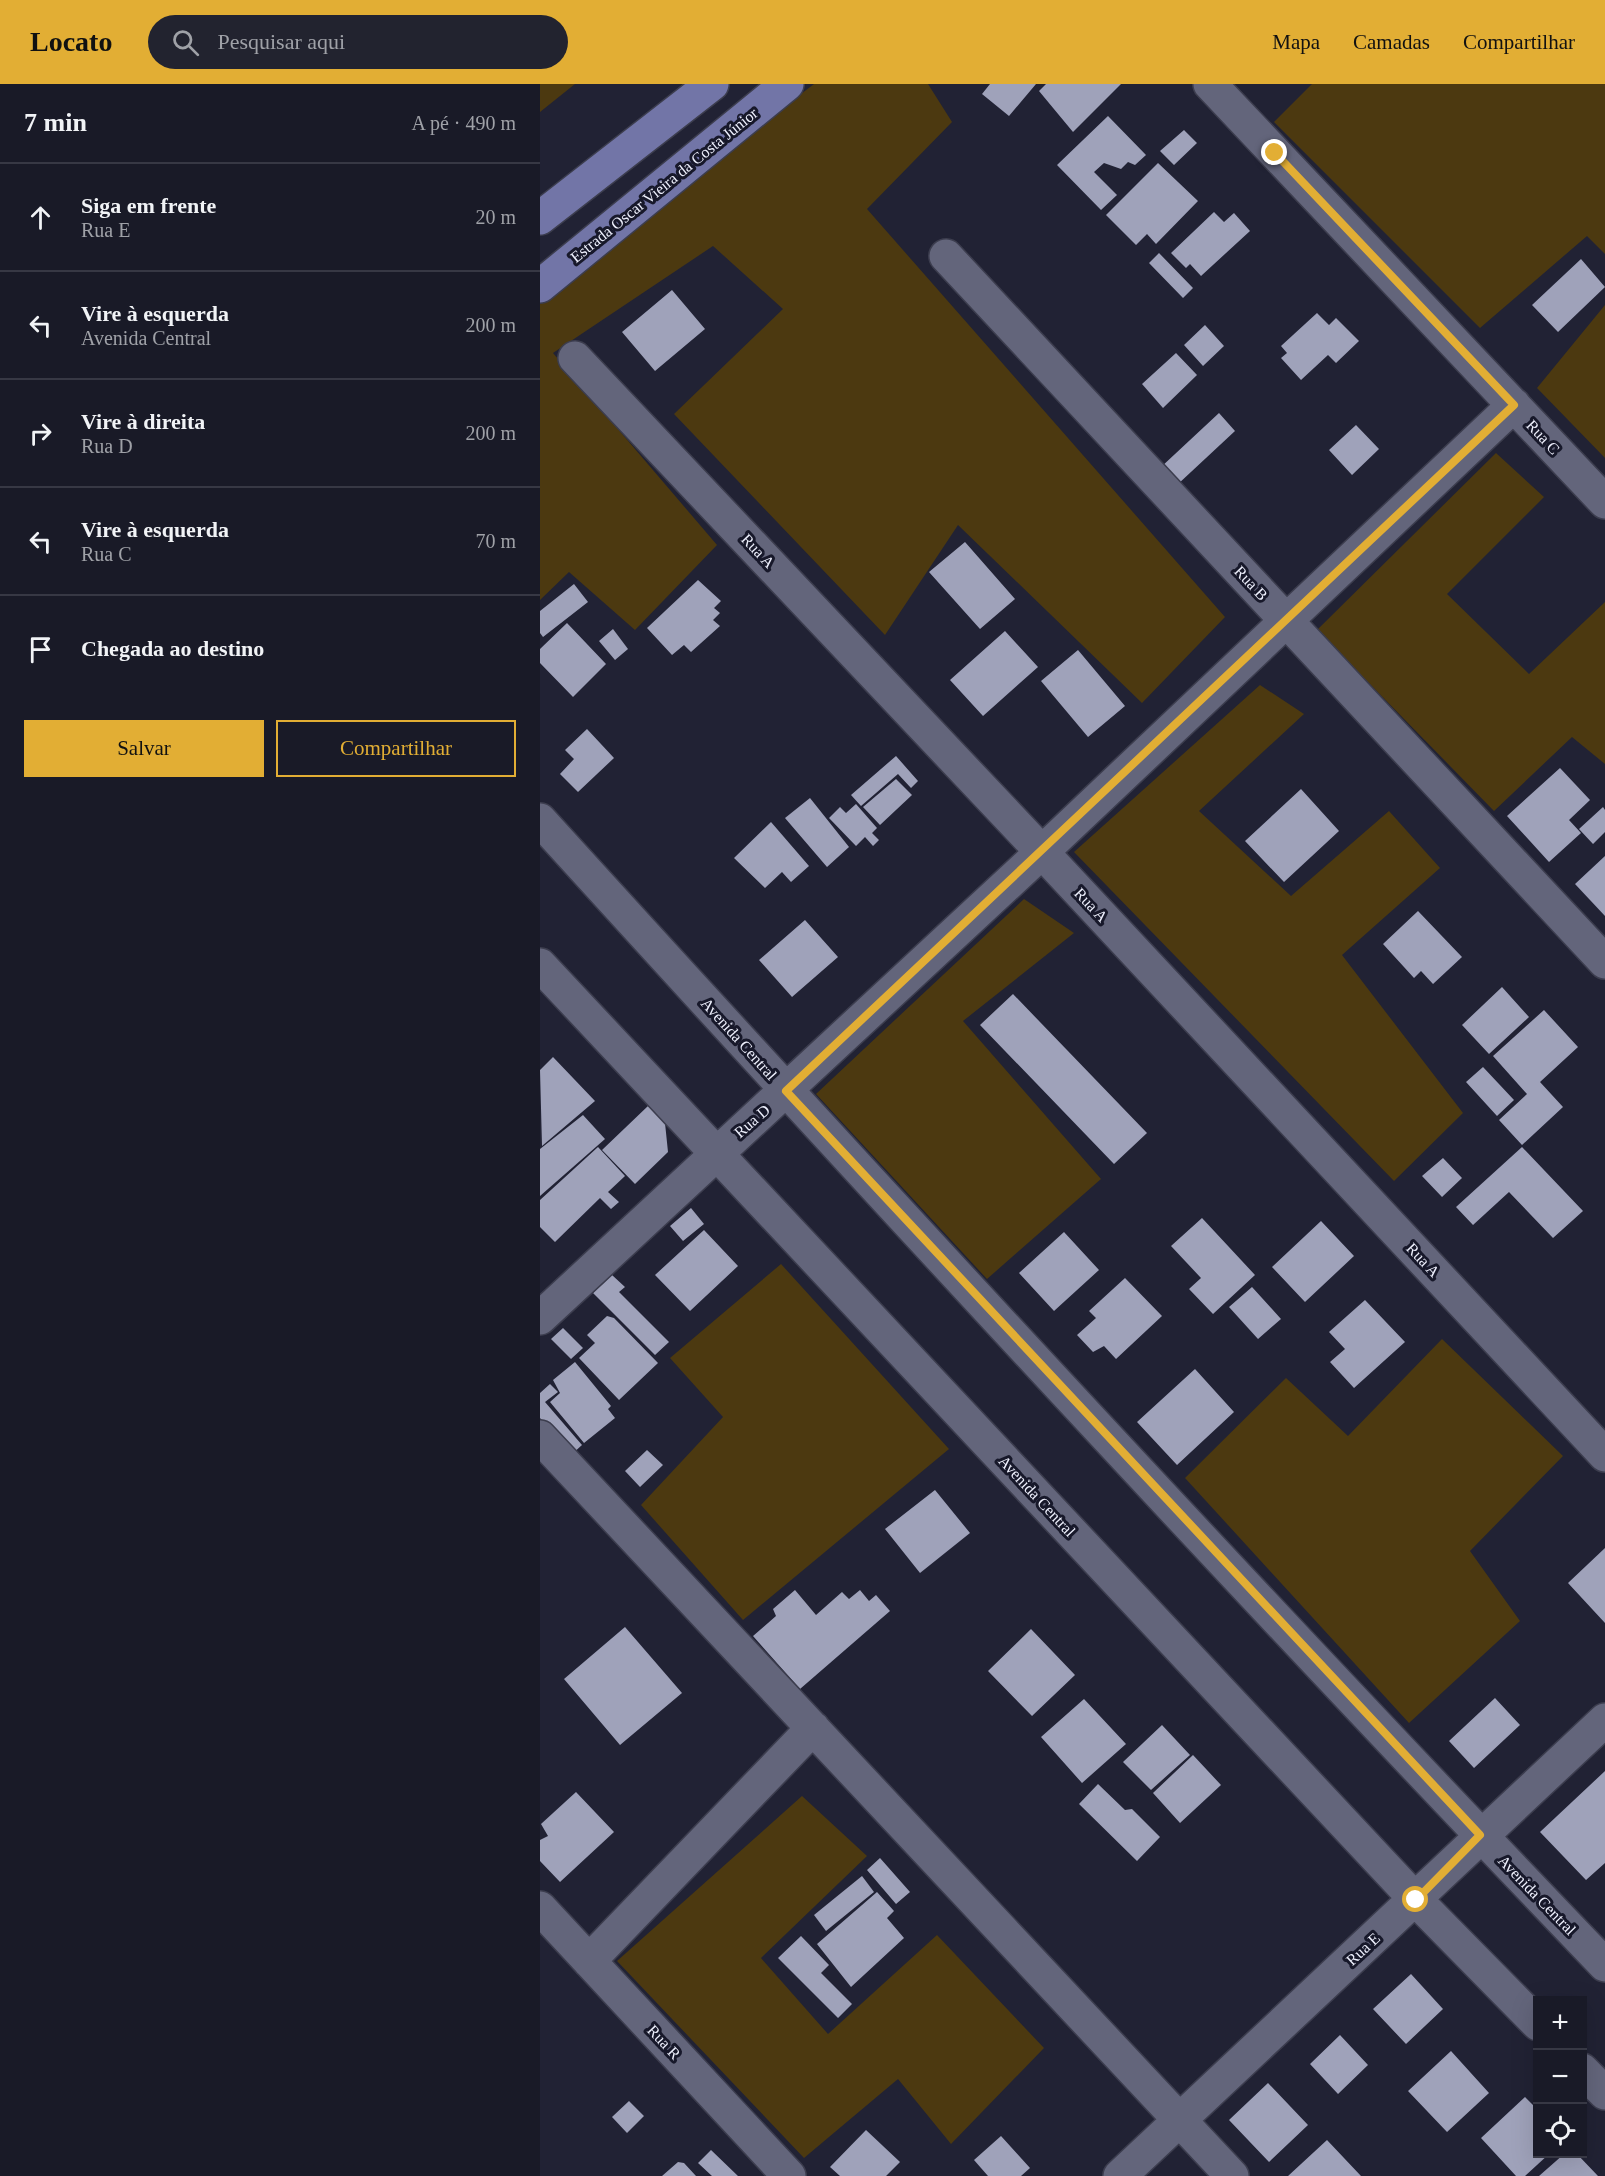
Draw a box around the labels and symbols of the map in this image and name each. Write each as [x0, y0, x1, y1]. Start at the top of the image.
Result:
street label: Estrada Oscar Vieira da Costa Júnior [567, 104, 761, 266]
route end [1261, 139, 1287, 165]
street label: Rua C [1523, 416, 1563, 458]
street label: Rua A [738, 530, 778, 572]
street label: Rua B [1231, 562, 1271, 604]
street label: Rua A [1071, 884, 1111, 926]
street label: Avenida Central [698, 995, 781, 1084]
street label: Rua D [731, 1101, 773, 1141]
street label: Rua A [1403, 1239, 1443, 1281]
street label: Avenida Central [995, 1452, 1079, 1540]
street label: Avenida Central [1495, 1852, 1580, 1939]
route start [1402, 1886, 1428, 1912]
street label: Rua E [1343, 1929, 1383, 1969]
street label: Rua R [644, 2021, 684, 2063]

